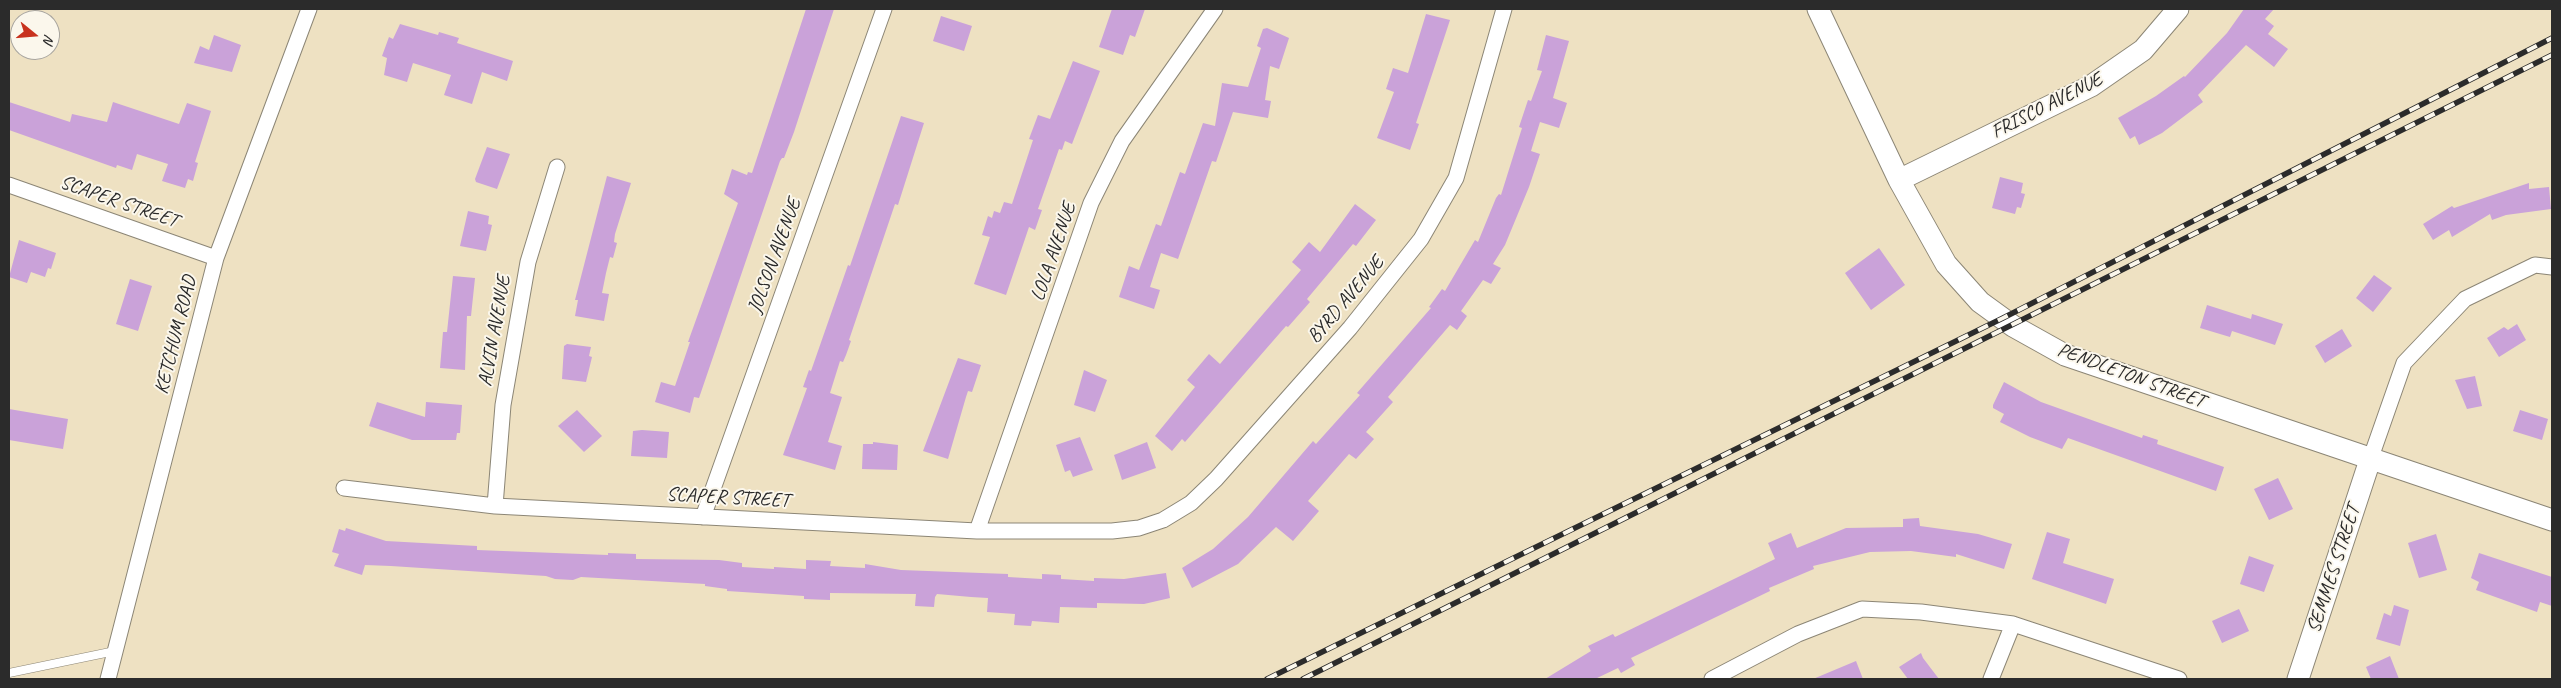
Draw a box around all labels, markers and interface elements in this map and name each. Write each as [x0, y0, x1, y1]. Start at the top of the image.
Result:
north arrow [10, 10, 60, 60]
text: N [39, 33, 58, 46]
street label: FRISCO AVENUE [1988, 68, 2106, 144]
street label: SCAPER STREET [57, 171, 181, 233]
street label: JOLSON AVENUE [743, 195, 807, 317]
street label: LOLA AVENUE [1026, 200, 1082, 304]
street label: BYRD AVENUE [1303, 252, 1389, 348]
street label: KETCHUM ROAD [150, 273, 202, 397]
street label: ALVIN AVENUE [473, 274, 517, 388]
street label: PENDLETON STREET [2054, 338, 2208, 414]
street label: SCAPER STREET [666, 483, 790, 513]
street label: SEMMES STREET [2302, 502, 2366, 636]

